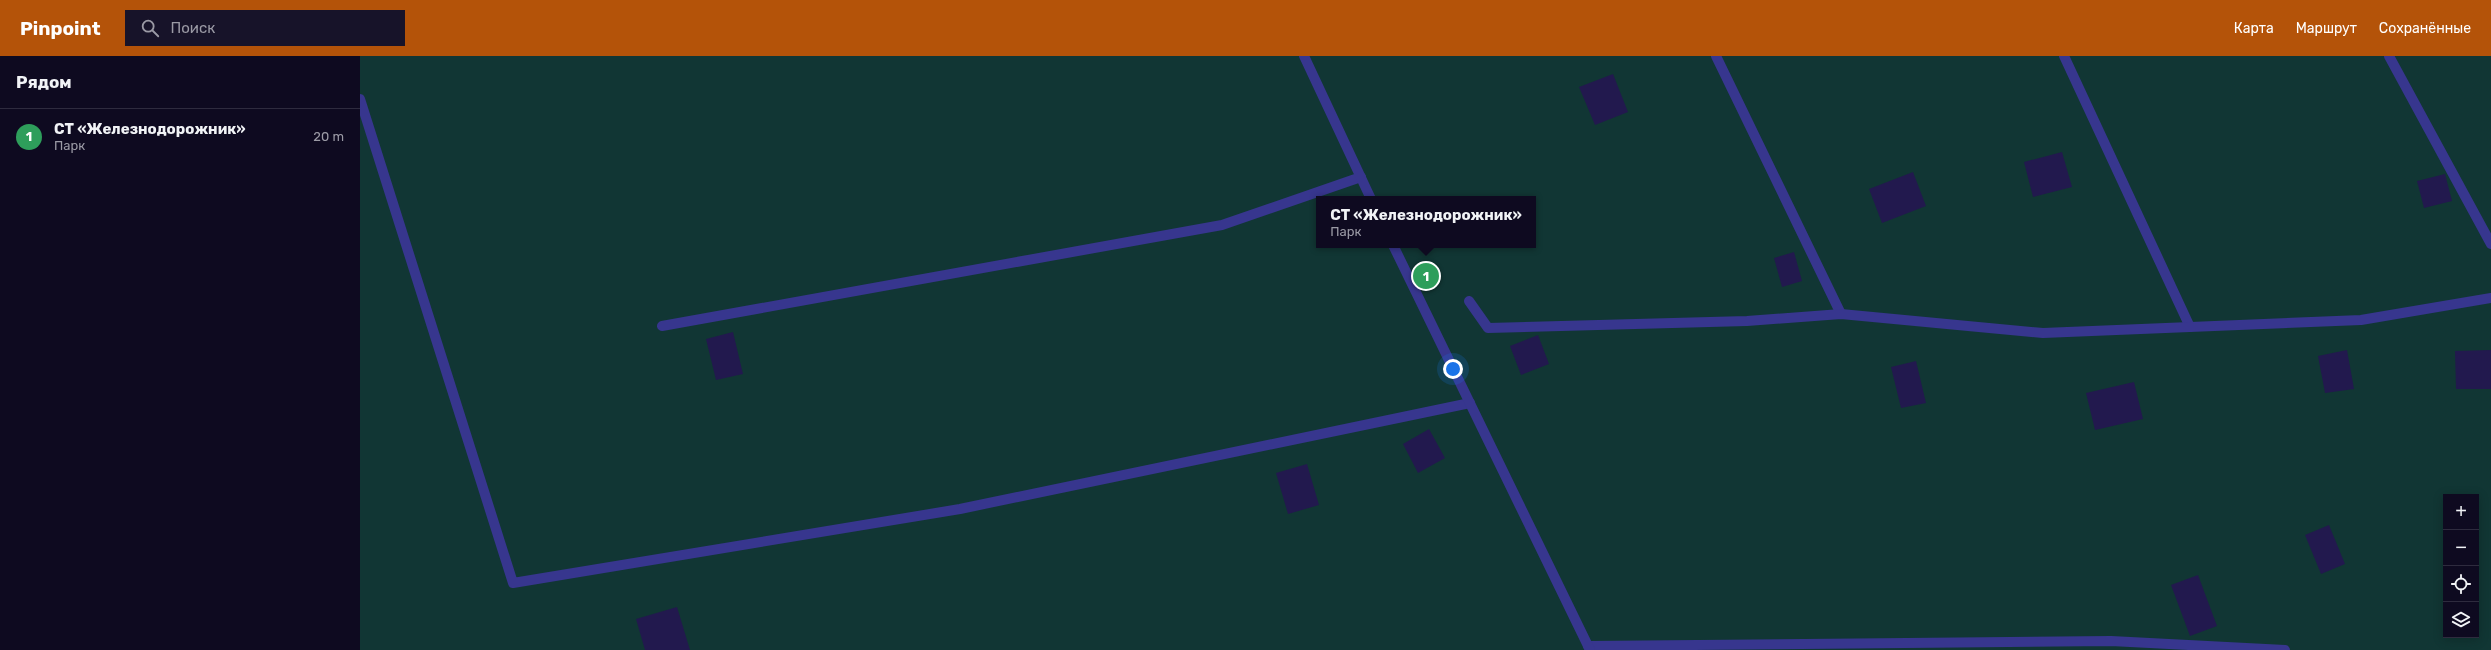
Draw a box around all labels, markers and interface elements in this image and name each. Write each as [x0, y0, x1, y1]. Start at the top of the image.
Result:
search box [125, 10, 405, 46]
text: Pinpoint [20, 17, 101, 40]
icon: search [139, 17, 161, 39]
text: Поиск [171, 19, 215, 37]
text: Карта [2234, 20, 2274, 37]
text: Маршрут [2296, 20, 2357, 37]
text: Сохранённые [2379, 20, 2471, 37]
text: Рядом [16, 72, 72, 92]
text: СТ «Железнодорожник» [54, 120, 246, 138]
text: 1 [26, 129, 32, 144]
text: 20 m [313, 129, 344, 144]
text: Парк [54, 138, 85, 153]
popup [1316, 196, 1536, 248]
text: СТ «Железнодорожник» [1330, 206, 1522, 224]
text: Парк [1330, 224, 1361, 239]
pin: 1 [1413, 261, 1439, 291]
your location [1443, 359, 1463, 379]
map controls [2443, 494, 2479, 638]
button: + [2443, 494, 2479, 530]
button: − [2443, 530, 2479, 566]
button: locate [2443, 566, 2479, 602]
button: layers [2443, 602, 2479, 638]

